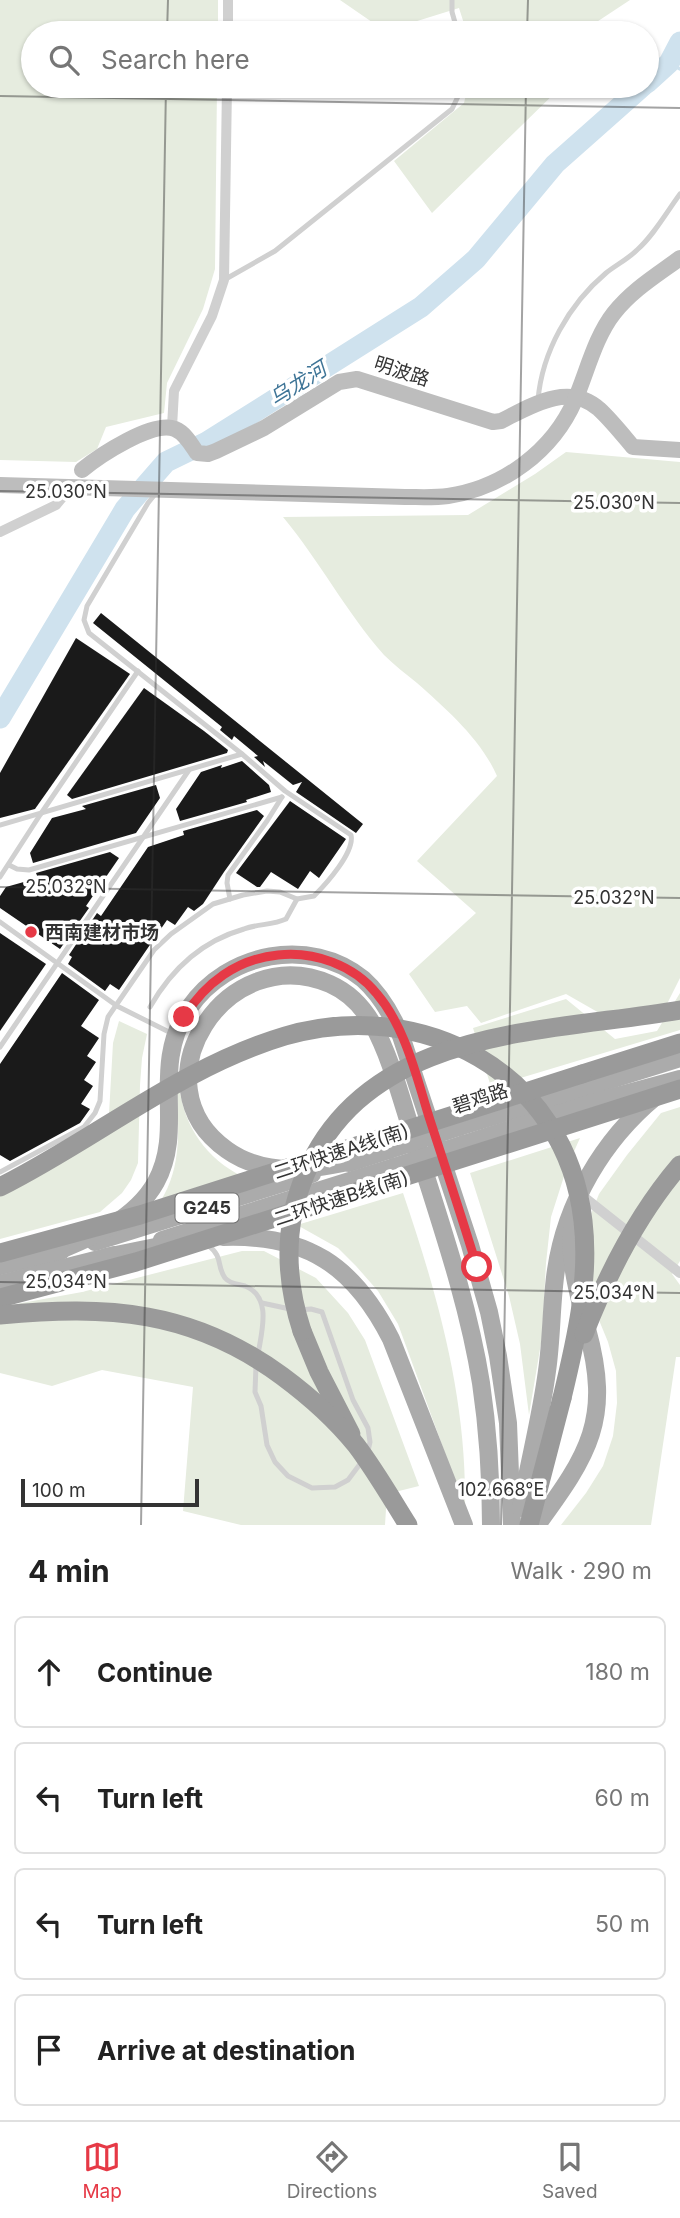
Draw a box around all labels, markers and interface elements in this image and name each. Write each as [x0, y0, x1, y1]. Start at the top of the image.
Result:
search box [21, 21, 659, 98]
icon: search [45, 41, 83, 79]
text: Search here [101, 44, 250, 75]
street label: 明波路 [371, 352, 433, 391]
water label: 乌龙河 [264, 354, 334, 411]
text: 25.030°N [25, 481, 107, 502]
text: 25.030°N [573, 492, 655, 513]
text: 25.032°N [25, 876, 107, 897]
text: 25.032°N [573, 887, 655, 908]
place label: 西南建材市场 [45, 921, 159, 944]
marker: 西南建材市场 [23, 924, 39, 940]
route end [168, 1001, 199, 1032]
street label: 碧鸡路 [449, 1079, 511, 1118]
street label: 二环快速A线(南) [271, 1119, 412, 1184]
street label: 二环快速B线(南) [271, 1166, 411, 1231]
road number: G245 [176, 1194, 238, 1223]
route start [461, 1251, 492, 1282]
text: 25.034°N [25, 1271, 107, 1292]
text: 25.034°N [573, 1282, 655, 1303]
scale bar [21, 1476, 200, 1508]
text: 100 m [32, 1479, 86, 1502]
text: 102.668°E [458, 1479, 544, 1500]
text: 4 min [28, 1553, 110, 1589]
text: Walk · 290 m [510, 1557, 652, 1585]
icon: ahead [30, 1653, 68, 1691]
text: Continue [97, 1657, 213, 1688]
text: 180 m [585, 1658, 650, 1686]
icon: left [30, 1779, 68, 1817]
text: Turn left [97, 1783, 203, 1814]
text: 60 m [595, 1784, 650, 1812]
icon: left [30, 1905, 68, 1943]
text: Turn left [97, 1909, 203, 1940]
text: 50 m [595, 1910, 650, 1938]
icon: arrive [30, 2031, 68, 2069]
text: Arrive at destination [97, 2035, 356, 2066]
tab: Map [82, 2138, 122, 2203]
tab: Directions [287, 2138, 377, 2203]
tab: Saved [542, 2138, 598, 2203]

